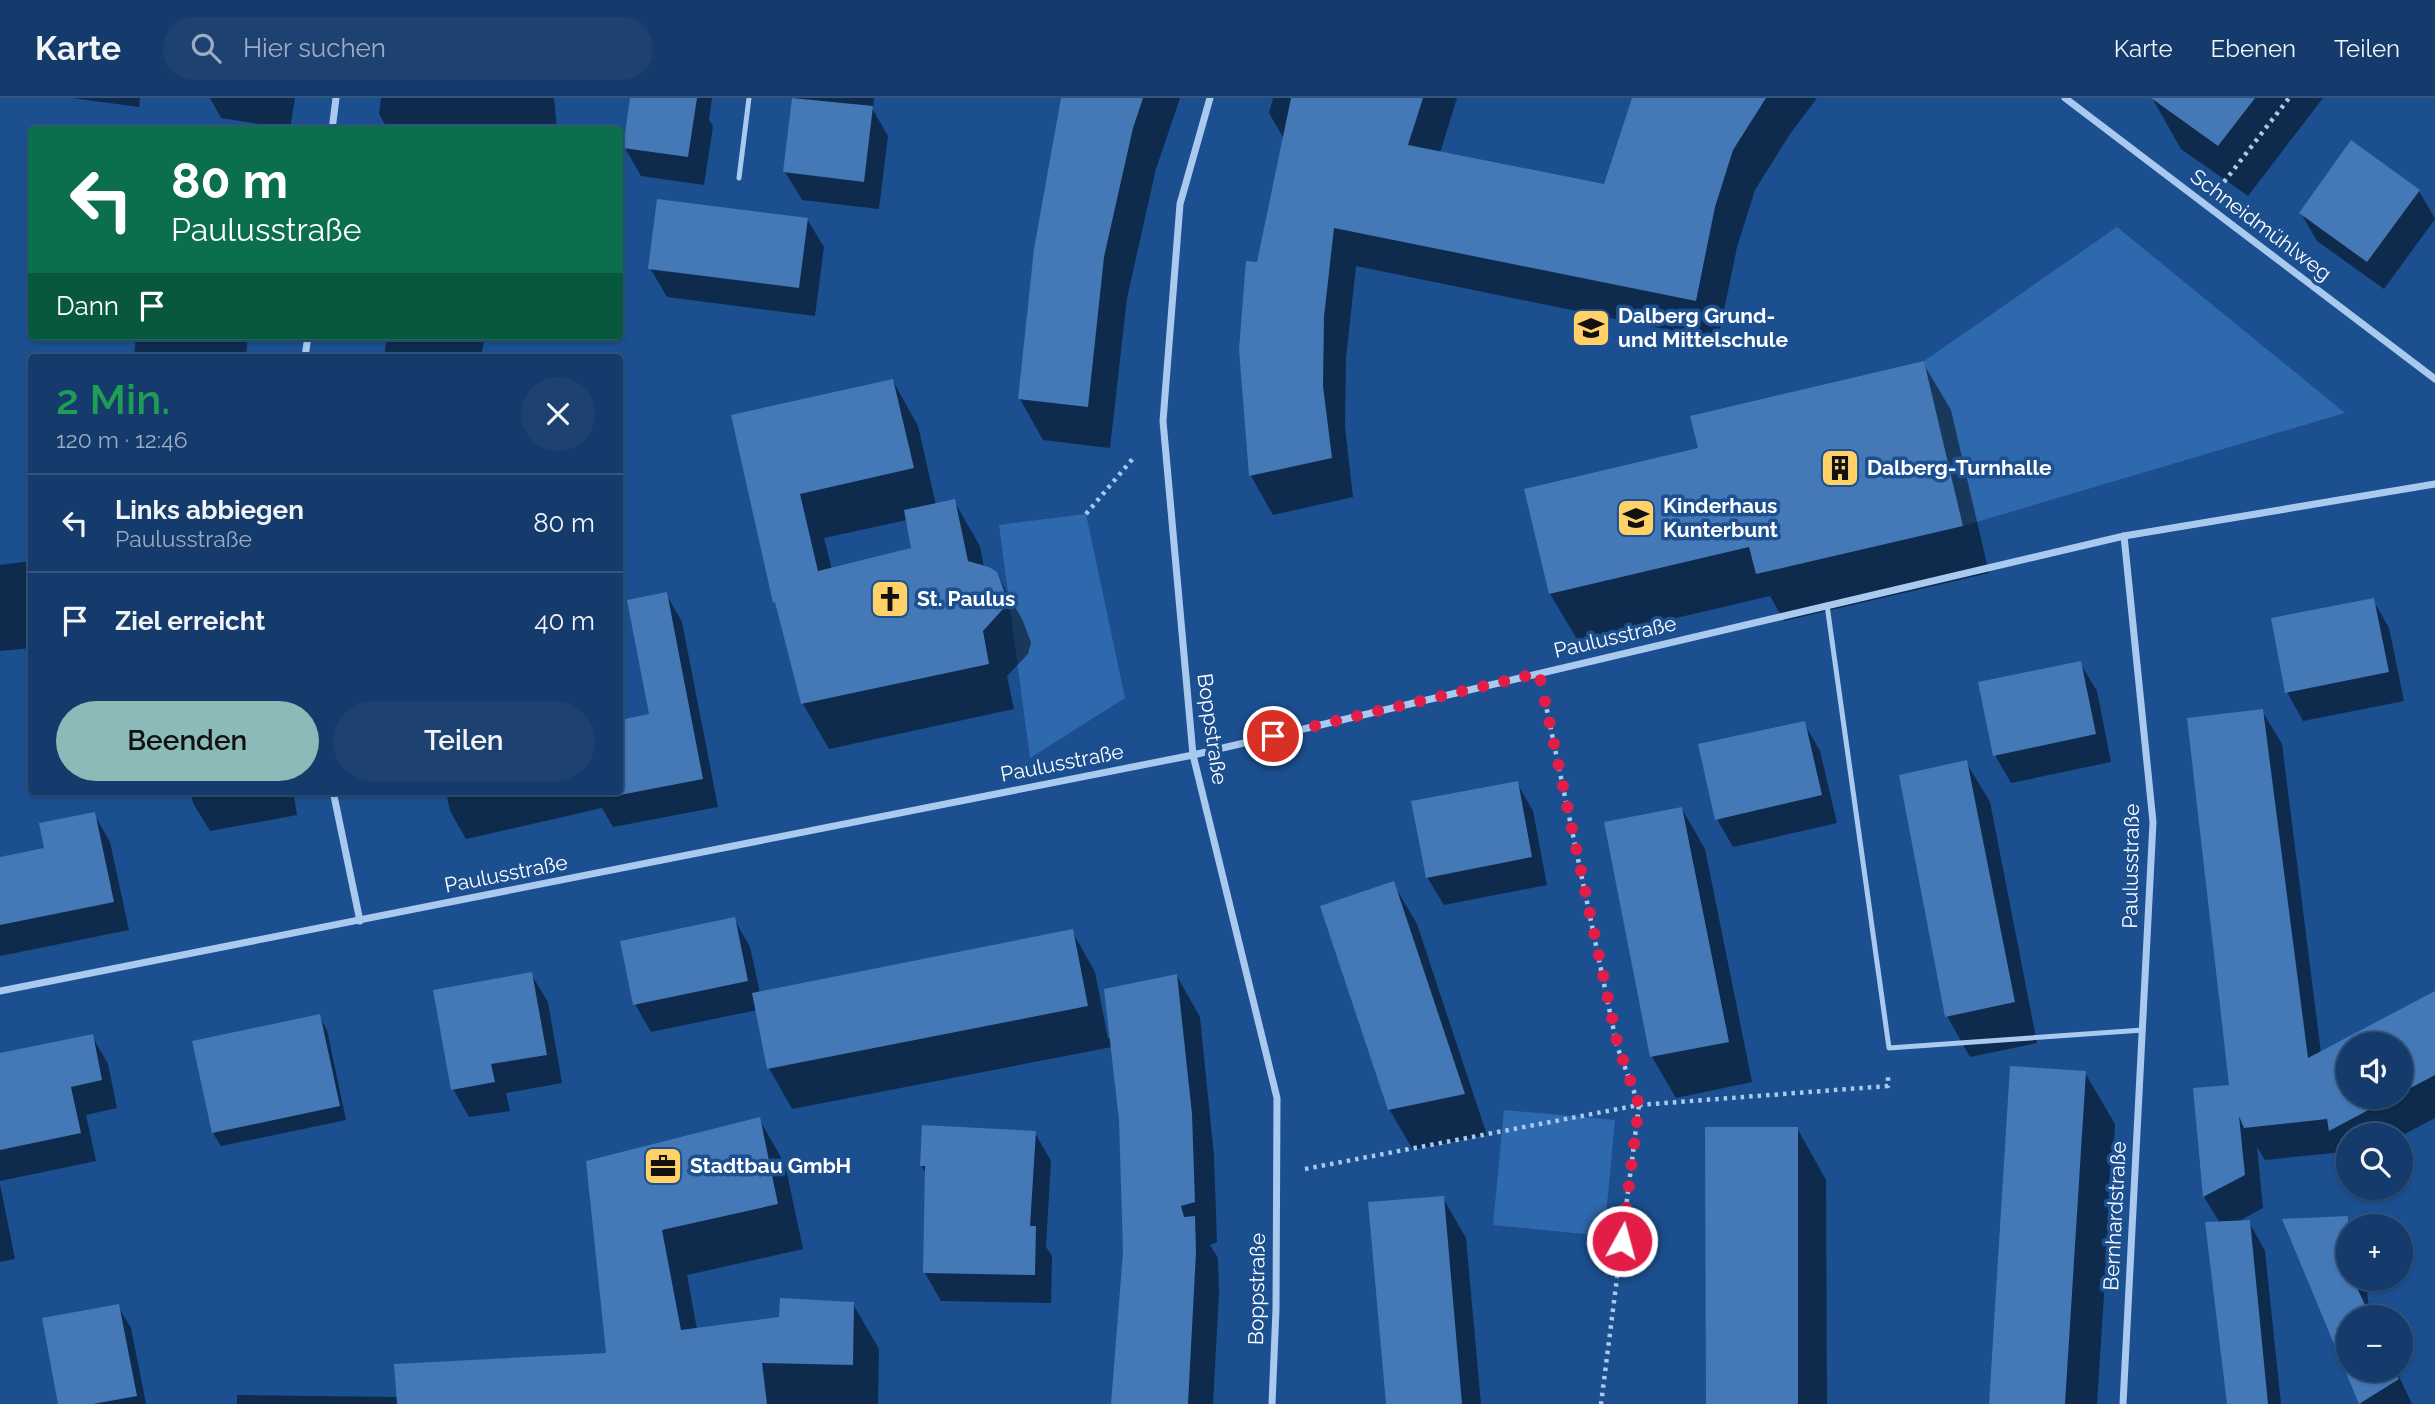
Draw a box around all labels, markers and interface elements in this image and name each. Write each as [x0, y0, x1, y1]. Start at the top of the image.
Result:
search box [163, 17, 653, 80]
text: Karte [35, 29, 121, 68]
icon: search [187, 29, 225, 67]
text: Hier suchen [243, 33, 386, 63]
text: Karte [2114, 34, 2173, 63]
text: Ebenen [2211, 34, 2296, 63]
text: Teilen [2334, 34, 2400, 63]
text: 80 m [171, 152, 288, 209]
icon: left [56, 154, 147, 245]
street label: Schneidmühlweg [2186, 163, 2337, 286]
text: Paulusstraße [171, 211, 362, 248]
icon: arrive [133, 287, 171, 325]
text: Dann [56, 291, 119, 321]
place label: Dalberg Grund- und Mittelschule [1618, 303, 1788, 352]
school or university icon: Dalberg Grund- und Mittelschule [1570, 307, 1612, 349]
text: 2 Min. [56, 375, 170, 424]
button: close [521, 377, 595, 451]
text: 120 m · 12:46 [56, 426, 188, 453]
building icon: Dalberg-Turnhalle [1819, 447, 1861, 489]
place label: Dalberg-Turnhalle [1867, 455, 2052, 480]
place label: Kinderhaus Kunterbunt [1663, 493, 1778, 542]
text: Links abbiegen [115, 495, 304, 525]
school or university icon: Kinderhaus Kunterbunt [1615, 497, 1657, 539]
icon: left [56, 504, 94, 542]
text: 80 m [533, 508, 595, 538]
text: Paulusstraße [115, 525, 252, 552]
church icon: St. Paulus [869, 578, 911, 620]
place label: St. Paulus [917, 586, 1015, 611]
icon: arrive [56, 602, 94, 640]
text: Ziel erreicht [115, 606, 265, 636]
text: 40 m [534, 606, 595, 636]
street label: Paulusstraße [1551, 610, 1679, 663]
street label: Boppstraße [1192, 672, 1233, 786]
button: Beenden [56, 701, 319, 781]
button: Teilen [333, 701, 595, 781]
pin [1243, 706, 1303, 766]
icon: arrive [1254, 717, 1292, 755]
street label: Paulusstraße [998, 738, 1126, 787]
street label: Paulusstraße [2117, 803, 2144, 929]
street label: Paulusstraße [442, 849, 570, 898]
map controls [2336, 1032, 2413, 1382]
button: sound [2336, 1032, 2413, 1109]
button: search [2336, 1123, 2413, 1200]
street label: Bernhardstraße [2098, 1141, 2131, 1291]
office icon: Stadtbau GmbH [642, 1145, 684, 1187]
place label: Stadtbau GmbH [690, 1153, 851, 1178]
position arrow [1585, 1204, 1659, 1278]
button: + [2336, 1214, 2413, 1291]
street label: Boppstraße [1243, 1233, 1270, 1345]
button: − [2336, 1305, 2413, 1382]

